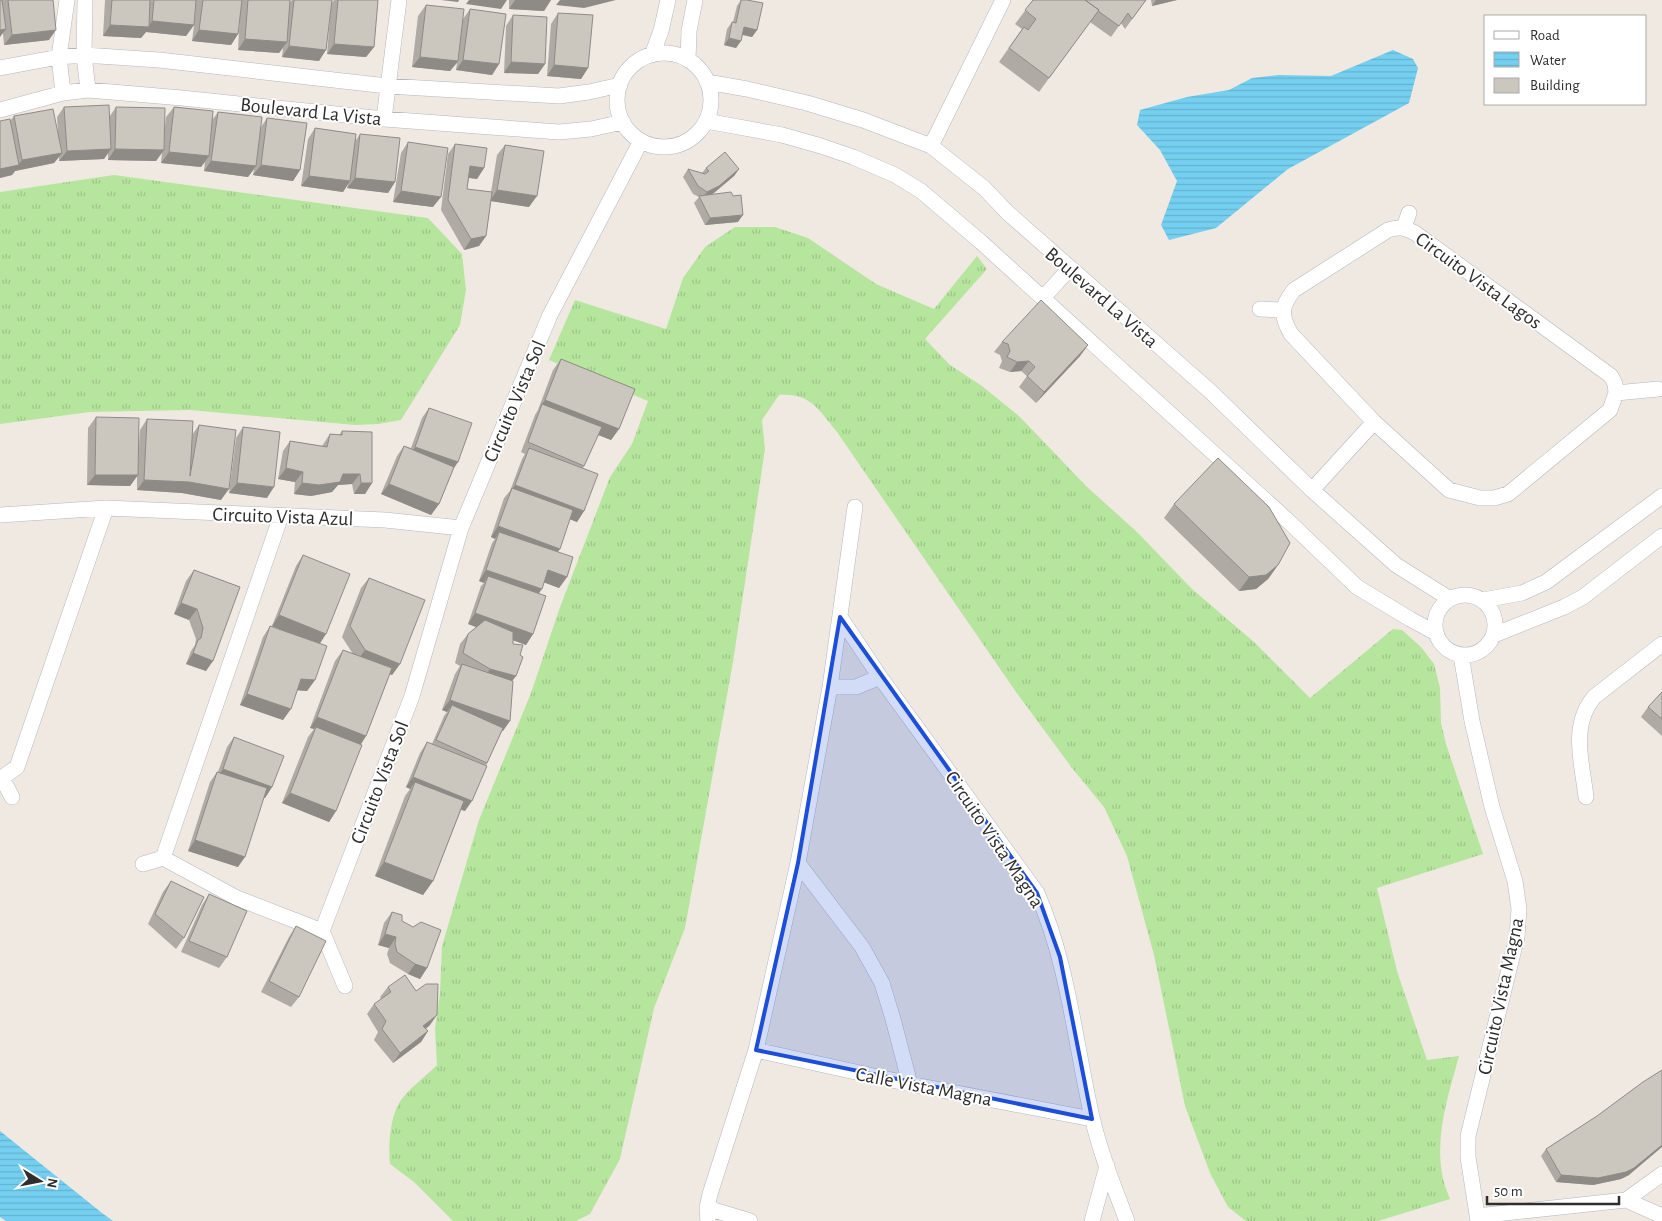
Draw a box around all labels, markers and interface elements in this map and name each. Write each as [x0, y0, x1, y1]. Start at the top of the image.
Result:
legend [1484, 15, 1647, 105]
text: Road [1530, 28, 1560, 43]
text: Water [1530, 53, 1566, 68]
text: Building [1530, 78, 1580, 93]
street label: Boulevard La Vista [239, 95, 383, 129]
street label: Circuito Vista Lagos [1412, 228, 1545, 333]
street label: Boulevard La Vista [1041, 244, 1161, 352]
street label: Circuito Vista Sol [480, 338, 550, 465]
street label: Circuito Vista Azul [212, 505, 354, 529]
street label: Circuito Vista Sol [347, 718, 413, 847]
street label: Circuito Vista Magna [941, 768, 1047, 912]
street label: Circuito Vista Magna [1475, 916, 1527, 1077]
street label: Calle Vista Magna [854, 1064, 994, 1110]
north arrow [15, 1156, 65, 1206]
scale bar [1487, 1174, 1620, 1206]
text: N [44, 1177, 60, 1189]
text: 50 m [1494, 1184, 1523, 1199]

